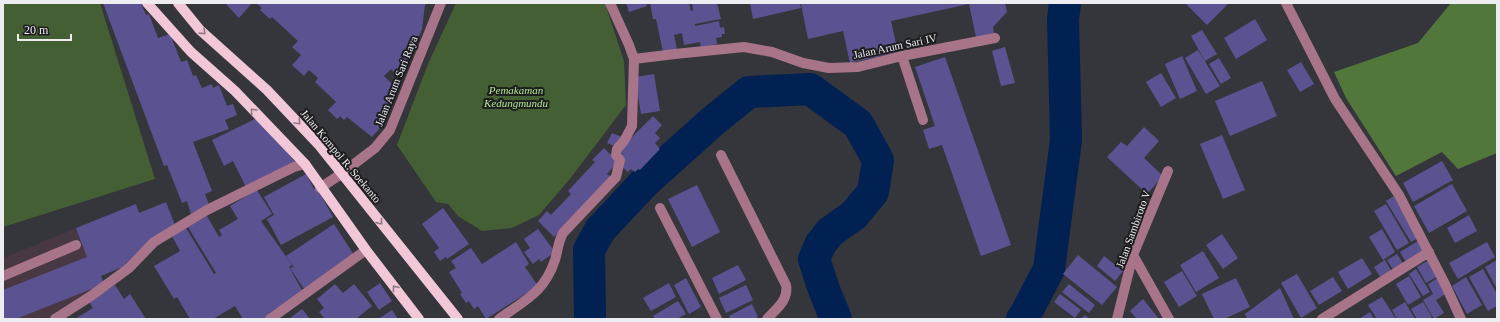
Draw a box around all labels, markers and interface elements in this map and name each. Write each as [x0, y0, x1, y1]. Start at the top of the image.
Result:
scale bar [18, 16, 71, 42]
text: 20 m [24, 23, 49, 37]
one-way arrow [198, 28, 206, 35]
street label: Jalan Arum Sari IV [852, 31, 938, 61]
street label: Jalan Arum Sari Raya [372, 34, 420, 128]
park label: Pemakaman Kedungmundu [483, 84, 549, 109]
street label: Jalan Kompol R. Soekanto [298, 107, 384, 205]
one-way arrow [251, 108, 258, 115]
one-way arrow [293, 117, 300, 125]
street label: Jalan Sambiroto V [1113, 189, 1153, 269]
one-way arrow [376, 218, 383, 225]
one-way arrow [393, 286, 400, 293]

